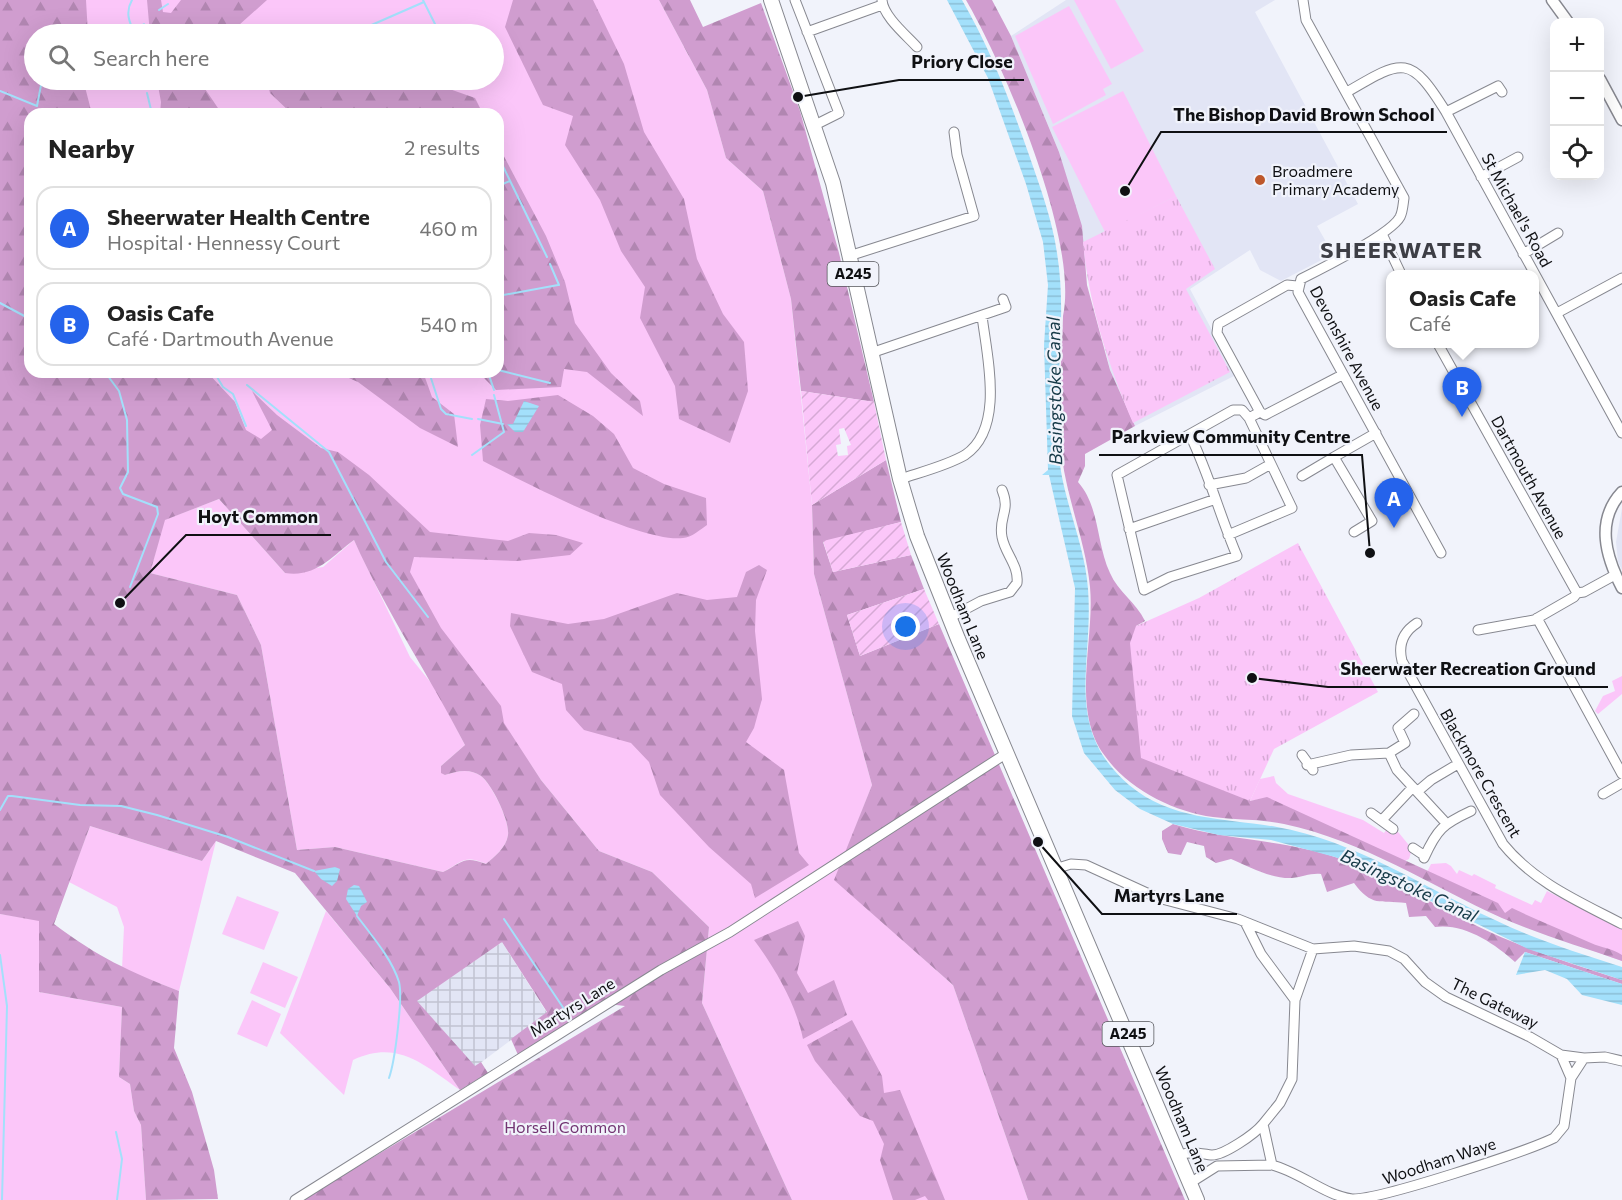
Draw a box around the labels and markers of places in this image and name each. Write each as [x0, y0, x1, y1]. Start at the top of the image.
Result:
callout: Priory Close [899, 44, 1024, 80]
callout: The Bishop David Brown School [1161, 96, 1447, 132]
place label: Broadmere Primary Academy [1272, 161, 1399, 198]
marker: Broadmere Primary Academy [1253, 173, 1267, 187]
pin: B [1442, 368, 1482, 417]
callout: Parkview Community Centre [1099, 419, 1362, 455]
pin: A [1374, 478, 1414, 528]
callout: Hoyt Common [186, 499, 331, 535]
callout: Sheerwater Recreation Ground [1328, 651, 1608, 687]
callout: Martyrs Lane [1102, 878, 1237, 914]

